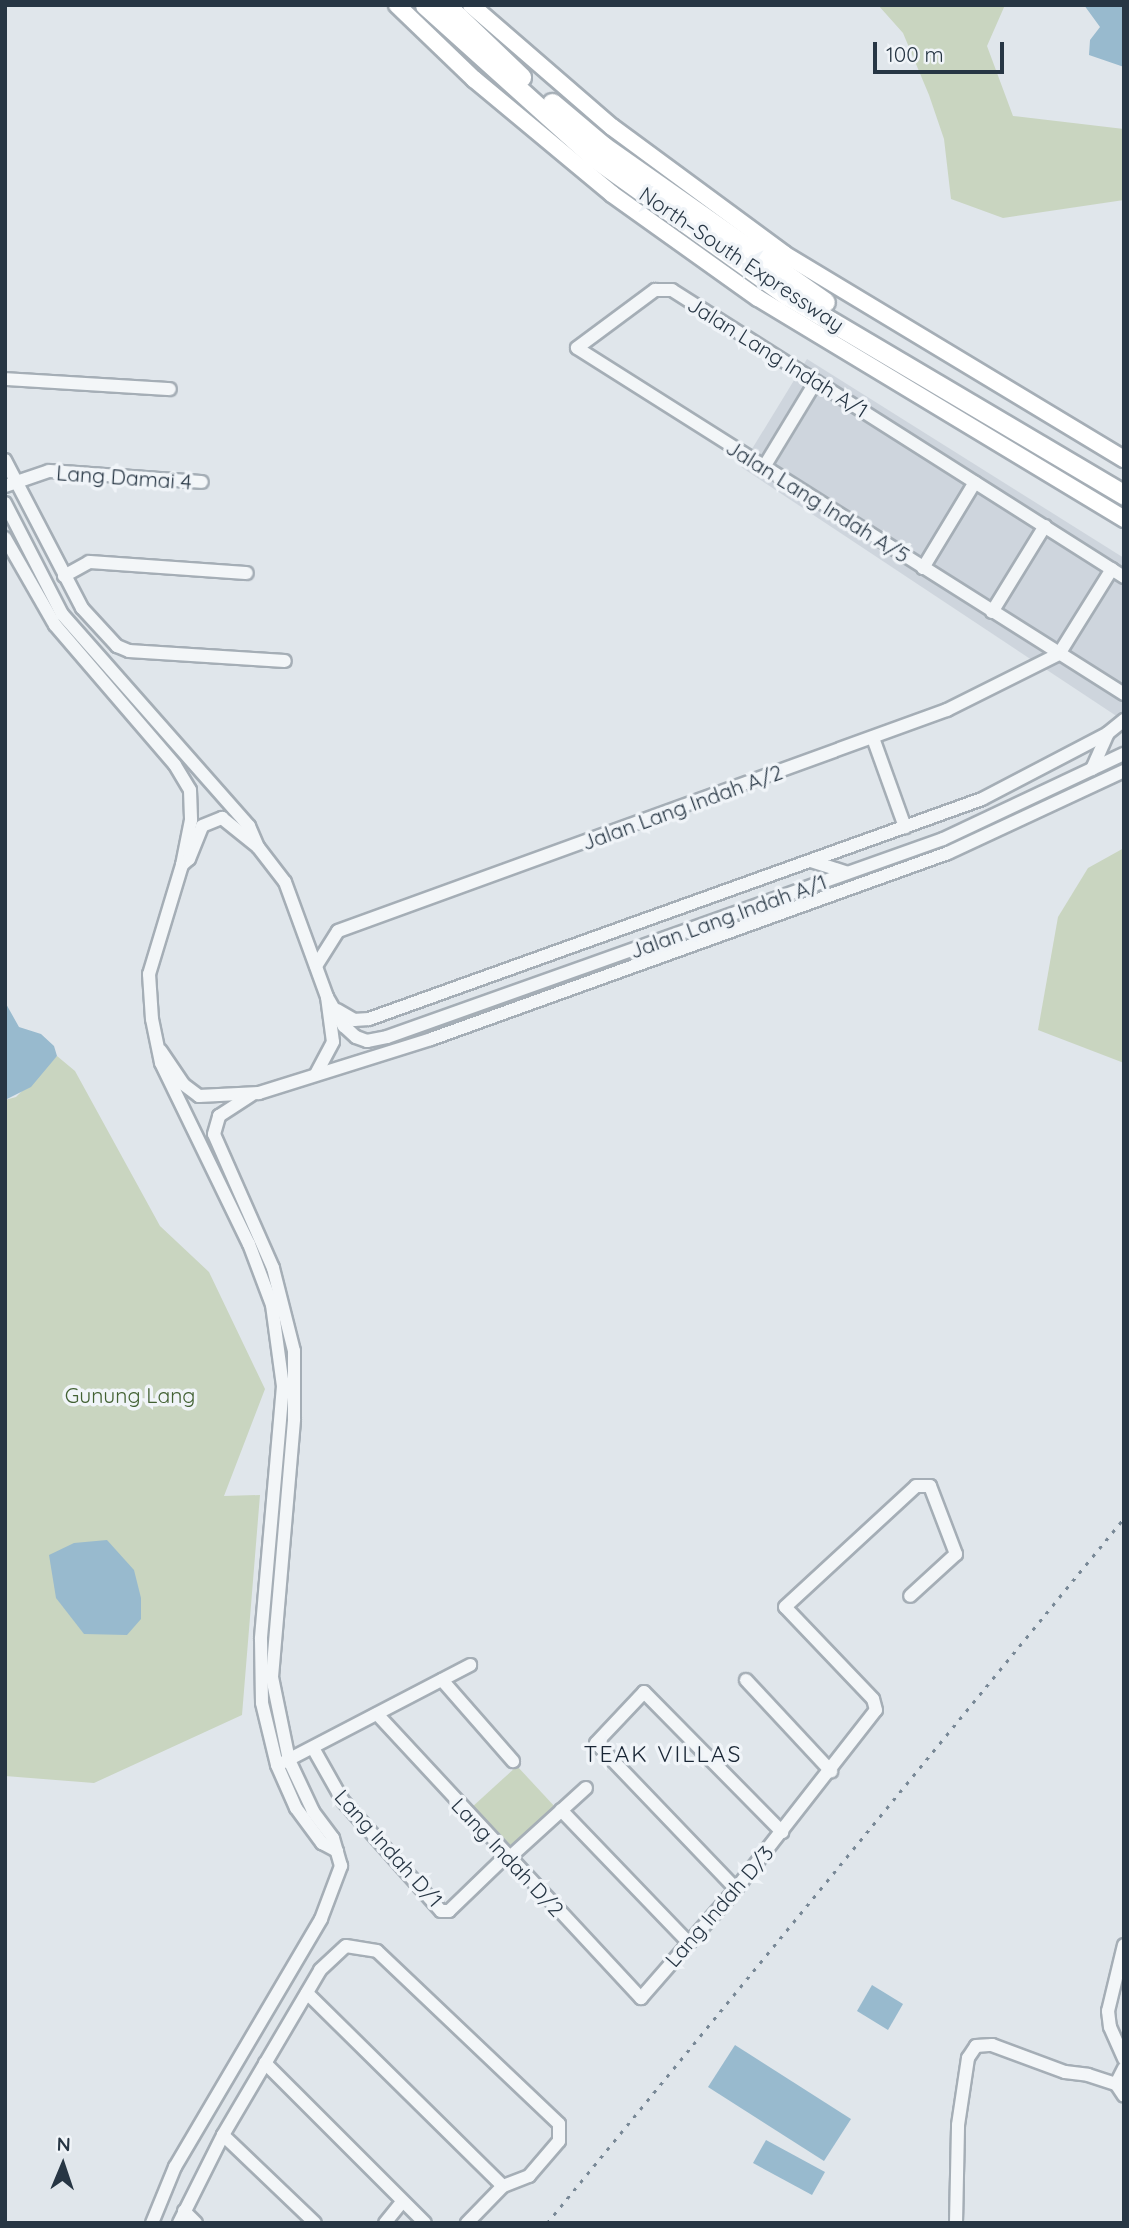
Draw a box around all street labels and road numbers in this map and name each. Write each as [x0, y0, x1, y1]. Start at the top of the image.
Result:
street label: North–South Expressway [635, 181, 849, 337]
street label: Jalan Lang Indah A/1 [683, 291, 873, 423]
street label: Jalan Lang Indah A/5 [722, 434, 914, 568]
street label: Lang Damai 4 [55, 460, 193, 494]
street label: Jalan Lang Indah A/2 [578, 759, 786, 855]
street label: Jalan Lang Indah A/1 [626, 869, 830, 963]
street label: Lang Indah D/1 [330, 1784, 448, 1912]
street label: Lang Indah D/2 [447, 1792, 569, 1922]
street label: Lang Indah D/3 [659, 1840, 779, 1972]

